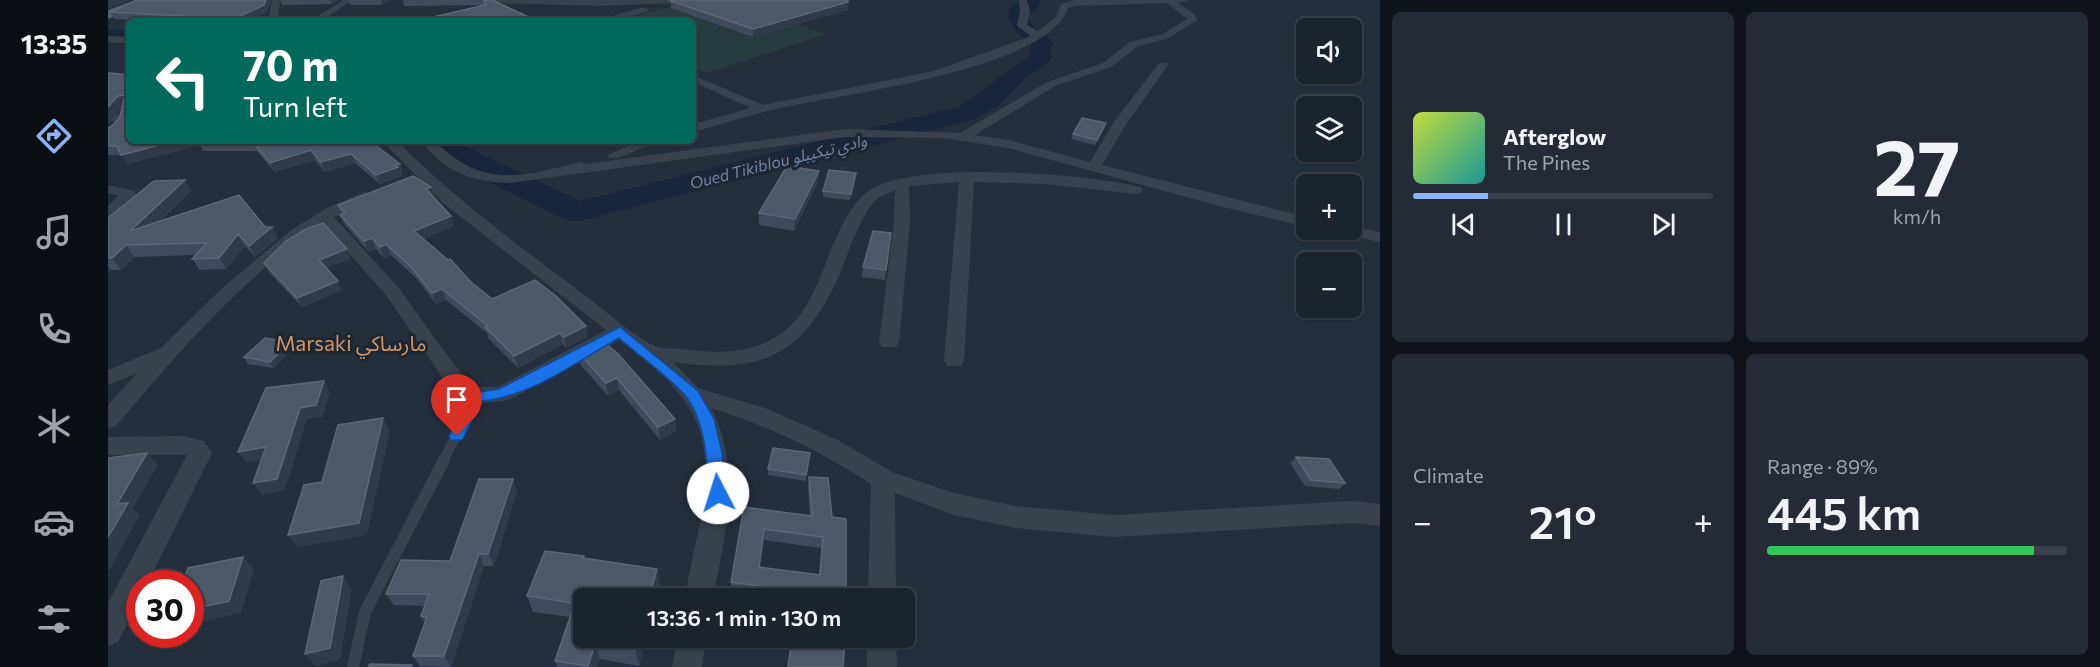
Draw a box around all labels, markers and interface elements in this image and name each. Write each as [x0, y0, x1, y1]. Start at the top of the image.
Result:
map controls [1296, 18, 1362, 318]
button: sound [1296, 18, 1362, 84]
text: 13:35 [21, 27, 87, 60]
text: 70 m [243, 38, 338, 90]
icon: left [144, 42, 222, 120]
text: Turn left [243, 90, 347, 123]
button: layers [1296, 96, 1362, 162]
icon: directions [33, 115, 75, 157]
text: 27 [1874, 117, 1960, 212]
text: Afterglow [1503, 123, 1606, 150]
water label: Oued Tikiblou وادي تيكيبلو [688, 130, 870, 197]
text: The Pines [1503, 150, 1590, 174]
button: + [1296, 174, 1362, 240]
text: km/h [1893, 204, 1941, 228]
icon: previous [1447, 208, 1480, 241]
icon: pause [1547, 208, 1580, 241]
icon: next [1647, 208, 1680, 241]
icon: music [33, 211, 75, 253]
button: − [1296, 252, 1362, 318]
icon: phone [33, 308, 75, 350]
district label: Marsaki مارساكي [275, 330, 427, 359]
pin [431, 374, 482, 436]
icon: arrive [440, 383, 473, 416]
icon: climate [33, 405, 75, 447]
text: Range · 89% [1767, 454, 1878, 478]
position arrow [686, 461, 750, 525]
text: Climate [1413, 463, 1483, 487]
text: 445 km [1767, 484, 1921, 539]
text: 21° [1529, 493, 1597, 548]
text: − [1413, 500, 1432, 541]
text: + [1694, 500, 1713, 541]
icon: car [33, 501, 75, 543]
speed limit sign: 30 [126, 570, 204, 648]
icon: filters [33, 598, 75, 640]
text: 13:36 · 1 min · 130 m [647, 604, 841, 631]

